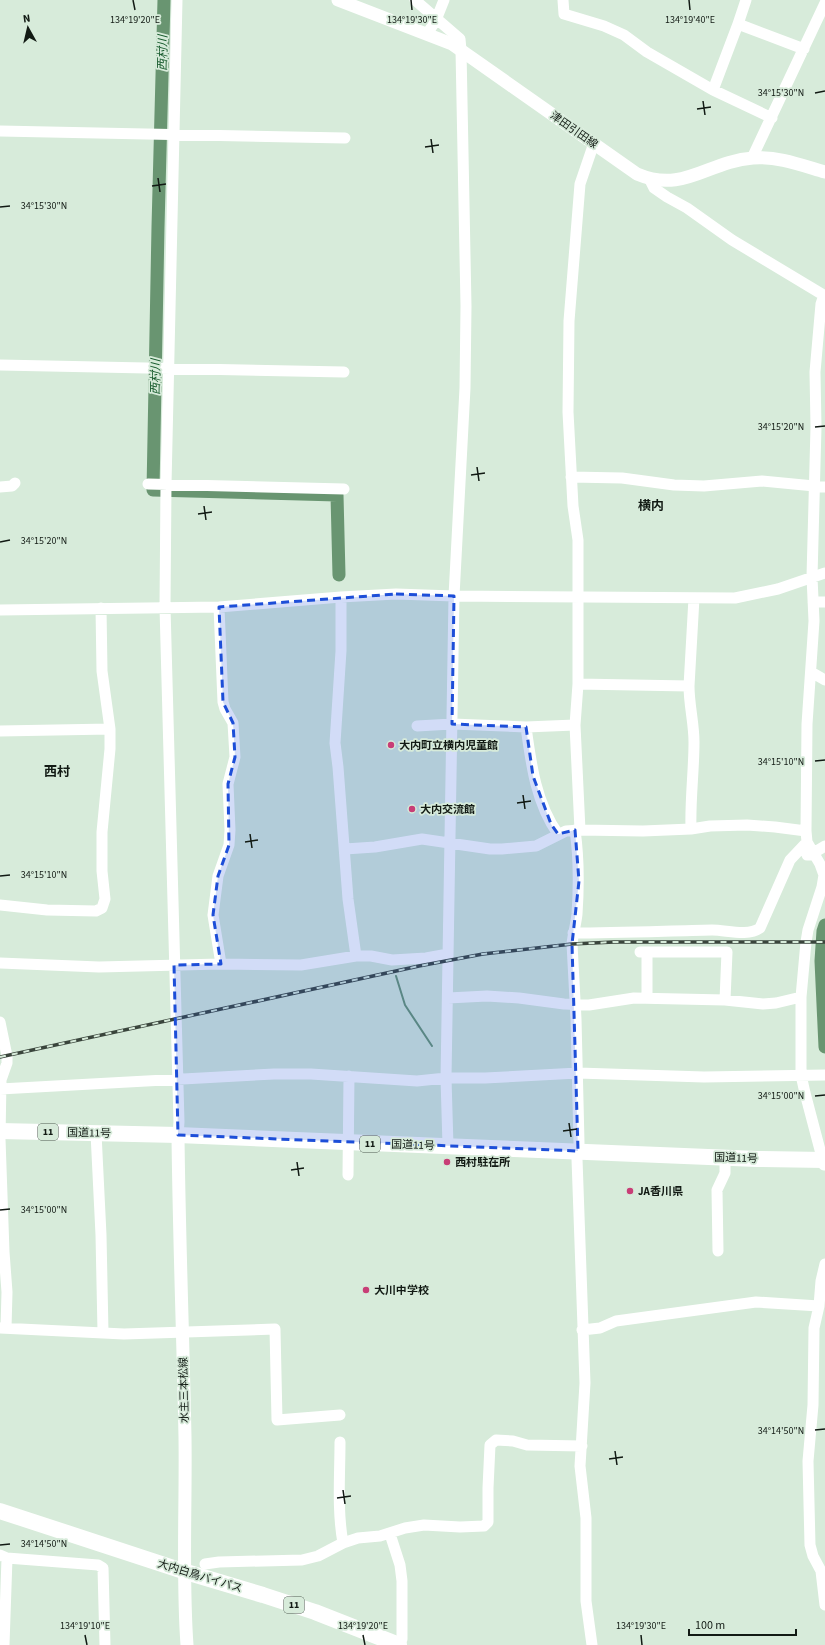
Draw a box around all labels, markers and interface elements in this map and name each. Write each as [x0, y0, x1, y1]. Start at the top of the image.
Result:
north arrow [8, 8, 48, 48]
text: N [22, 11, 31, 27]
text: 134°19'20"E [110, 13, 160, 27]
text: 134°19'30"E [387, 13, 437, 27]
text: 134°19'40"E [665, 13, 715, 27]
water label: 西村川 [154, 33, 172, 71]
text: 34°15'30"N [758, 86, 804, 100]
street label: 津田引田線 [547, 108, 601, 152]
text: 34°15'30"N [21, 199, 67, 213]
water label: 西村川 [147, 357, 165, 395]
text: 34°15'20"N [758, 420, 804, 434]
district label: 横内 [638, 497, 664, 515]
text: 34°15'20"N [21, 534, 67, 548]
place label: 大内町立横内児童館 [399, 738, 498, 753]
marker: 大内町立横内児童館 [386, 740, 396, 750]
text: 34°15'10"N [758, 755, 804, 769]
district label: 西村 [44, 763, 70, 781]
place label: 大内交流館 [420, 802, 475, 817]
marker: 大内交流館 [407, 804, 417, 814]
text: 34°15'10"N [21, 868, 67, 882]
text: 34°15'00"N [758, 1089, 804, 1103]
road number: 11 [38, 1124, 58, 1140]
street label: 国道11号 [67, 1125, 111, 1141]
road number: 11 [360, 1136, 380, 1152]
street label: 国道11号 [391, 1137, 435, 1153]
street label: 国道11号 [714, 1150, 758, 1166]
place label: 西村駐在所 [455, 1155, 510, 1170]
marker: 西村駐在所 [442, 1157, 452, 1167]
place label: JA香川県 [638, 1184, 683, 1199]
marker: JA香川県 [625, 1186, 635, 1196]
text: 34°15'00"N [21, 1203, 67, 1217]
place label: 大川中学校 [374, 1283, 429, 1298]
marker: 大川中学校 [361, 1285, 371, 1295]
street label: 水主三本松線 [176, 1357, 192, 1423]
text: 34°14'50"N [758, 1424, 804, 1438]
text: 34°14'50"N [21, 1537, 67, 1551]
street label: 大内白鳥バイパス [156, 1556, 244, 1596]
road number: 11 [284, 1597, 304, 1613]
scale bar [689, 1611, 796, 1637]
text: 100 m [695, 1617, 725, 1634]
text: 134°19'10"E [60, 1619, 110, 1633]
text: 134°19'20"E [338, 1619, 388, 1633]
text: 134°19'30"E [616, 1619, 666, 1633]

